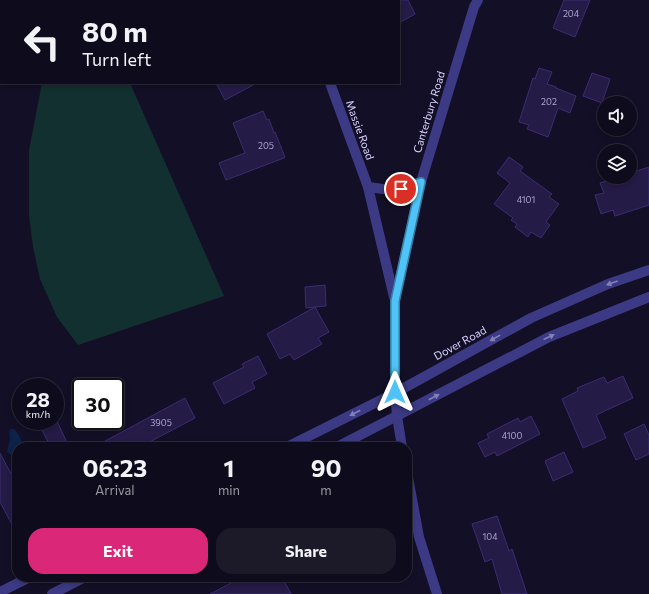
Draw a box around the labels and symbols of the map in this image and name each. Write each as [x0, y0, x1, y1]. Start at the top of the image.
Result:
house number: 204 [563, 8, 580, 19]
street label: Canterbury Road [410, 69, 447, 154]
house number: 202 [541, 96, 557, 107]
street label: Massie Road [344, 98, 377, 161]
house number: 205 [258, 140, 274, 151]
pin [384, 172, 418, 206]
house number: 4101 [517, 194, 535, 205]
one-way arrow [606, 280, 618, 286]
street label: Dover Road [431, 323, 488, 362]
one-way arrow [544, 334, 555, 340]
one-way arrow [489, 335, 501, 342]
position arrow [374, 371, 416, 413]
speed limit sign: 30 [72, 378, 124, 430]
one-way arrow [428, 394, 440, 400]
one-way arrow [350, 409, 361, 416]
house number: 3905 [150, 417, 172, 428]
house number: 4100 [502, 430, 522, 441]
house number: 104 [482, 531, 498, 542]

